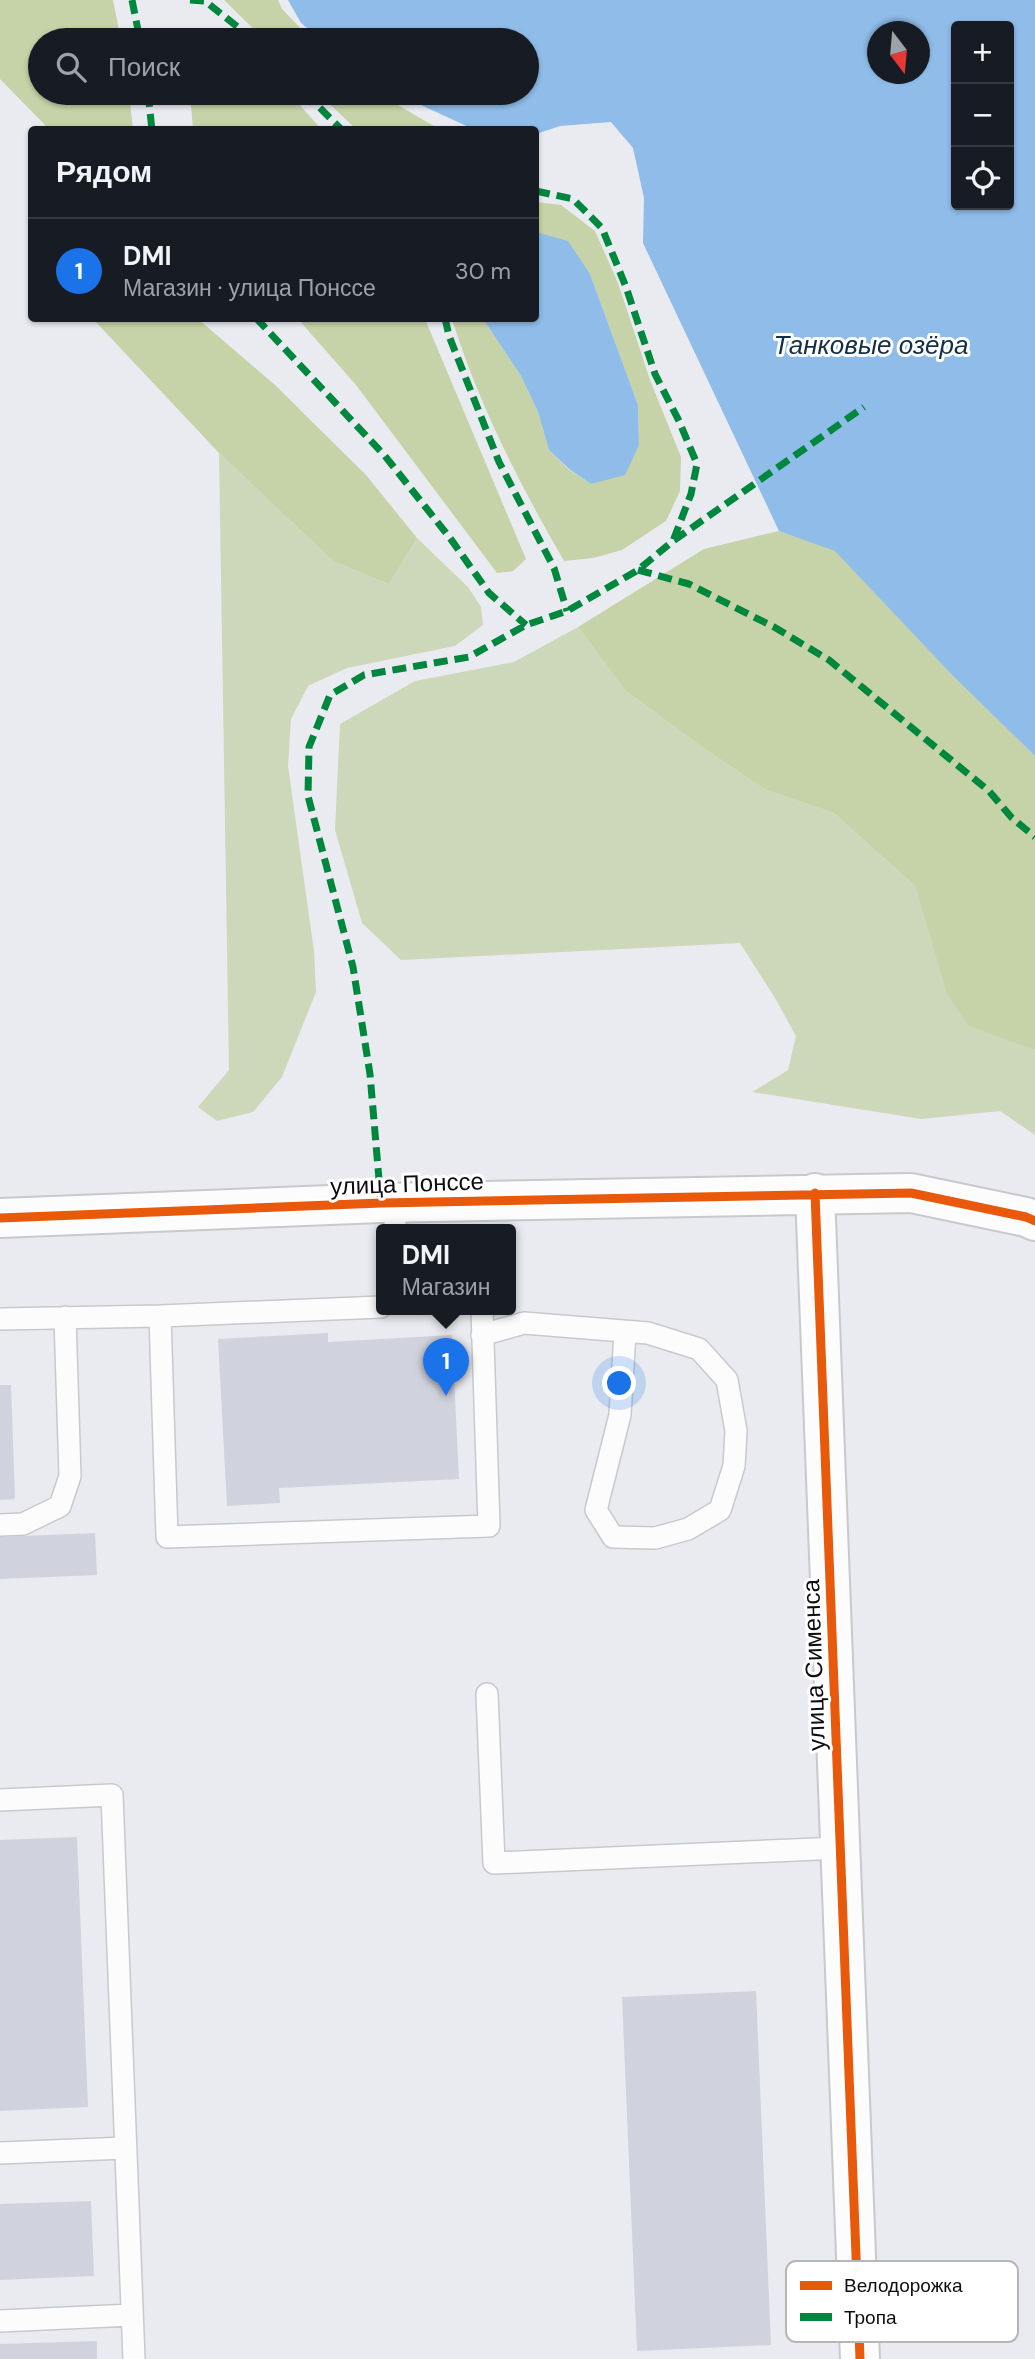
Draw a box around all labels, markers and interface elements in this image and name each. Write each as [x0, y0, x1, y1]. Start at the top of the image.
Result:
north arrow [867, 21, 930, 84]
map controls [951, 21, 1014, 210]
button: + [951, 21, 1014, 84]
search box [28, 28, 539, 105]
icon: search [52, 48, 90, 86]
text: Поиск [108, 50, 180, 84]
button: − [951, 84, 1014, 147]
button: locate [951, 147, 1014, 210]
text: Рядом [56, 152, 152, 191]
text: DMI [123, 239, 172, 273]
text: 1 [75, 256, 83, 286]
text: 30 m [455, 256, 511, 286]
text: Магазин · улица Понссе [123, 273, 376, 303]
water label: Танковые озёра [774, 328, 968, 362]
street label: улица Понссе [330, 1165, 484, 1202]
popup [376, 1224, 516, 1315]
text: DMI [402, 1238, 450, 1272]
text: Магазин [402, 1272, 490, 1302]
pin: 1 [423, 1338, 469, 1396]
your location [602, 1366, 636, 1400]
street label: улица Сименса [795, 1578, 832, 1751]
legend [786, 2261, 1018, 2342]
text: Велодорожка [844, 2273, 963, 2298]
text: Тропа [844, 2305, 897, 2330]

